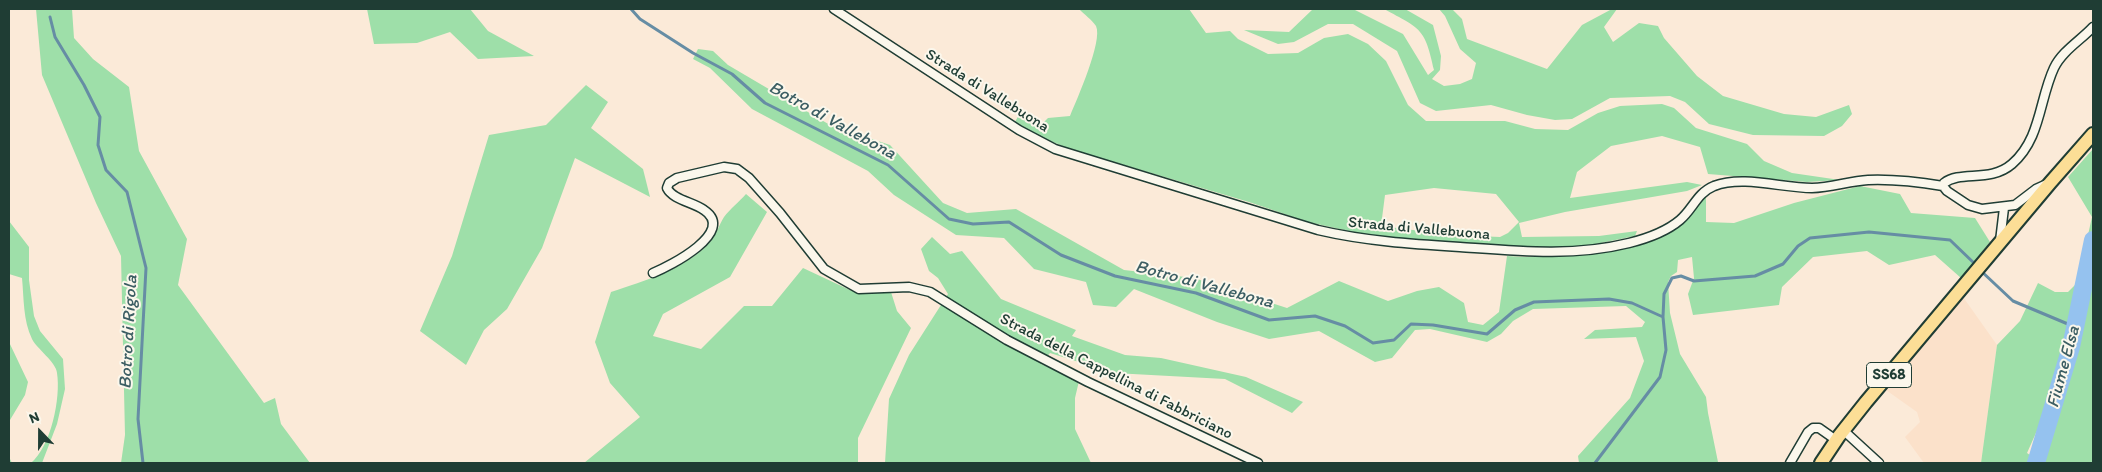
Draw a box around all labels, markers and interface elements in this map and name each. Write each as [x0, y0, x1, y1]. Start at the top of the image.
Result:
street label: Strada di Vallebuona [922, 45, 1052, 137]
water label: Botro di Vallebona [765, 77, 899, 165]
street label: Strada di Vallebuona [1347, 213, 1491, 245]
water label: Botro di Vallebona [1133, 256, 1275, 314]
water label: Botro di Rigola [115, 274, 143, 390]
street label: Strada della Cappellina di Fabbriciano [996, 310, 1236, 444]
water label: Fiume Elsa [2043, 324, 2085, 410]
road number: SS68 [1866, 362, 1912, 388]
north arrow [15, 407, 65, 457]
text: N [27, 408, 42, 427]

